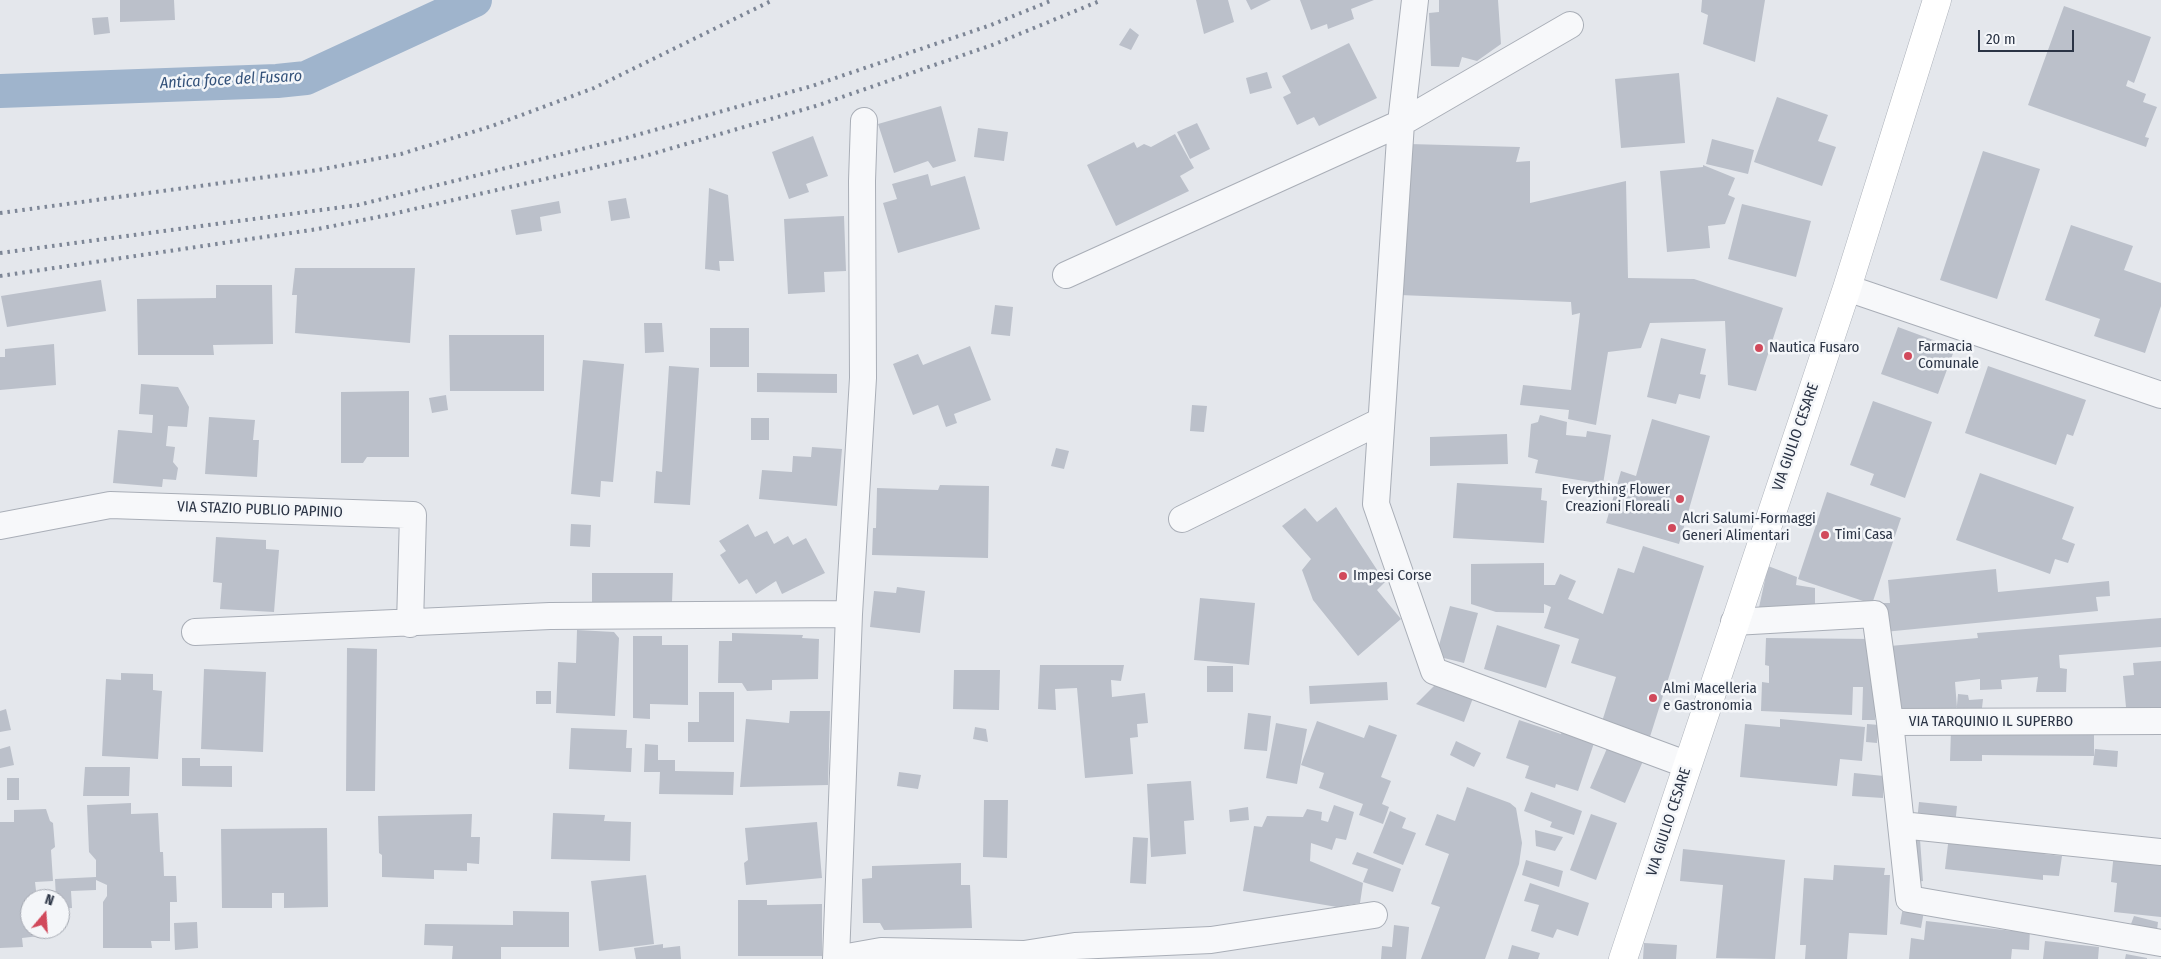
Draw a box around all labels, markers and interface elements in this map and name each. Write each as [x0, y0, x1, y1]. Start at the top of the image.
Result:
scale bar [1981, 20, 2077, 52]
text: 20 m [1986, 30, 2016, 48]
water label: Antica foce del Fusaro [159, 67, 303, 93]
place label: Farmacia Comunale [1918, 338, 1979, 373]
place label: Nautica Fusaro [1769, 339, 1859, 357]
marker: Nautica Fusaro [1753, 342, 1765, 354]
marker: Farmacia Comunale [1902, 350, 1914, 362]
street label: VIA GIULIO CESARE [1769, 381, 1823, 493]
place label: Everything Flower Creazioni Floreali [1562, 481, 1670, 516]
marker: Everything Flower Creazioni Floreali [1674, 493, 1686, 505]
street label: VIA STAZIO PUBLIO PAPINIO [177, 498, 343, 522]
place label: Alcri Salumi-Formaggi Generi Alimentari [1682, 510, 1816, 545]
marker: Alcri Salumi-Formaggi Generi Alimentari [1666, 522, 1678, 534]
place label: Timi Casa [1835, 526, 1893, 544]
marker: Timi Casa [1819, 529, 1831, 541]
place label: Impesi Corse [1353, 567, 1432, 585]
marker: Impesi Corse [1337, 570, 1349, 582]
place label: Almi Macelleria e Gastronomia [1663, 680, 1757, 715]
marker: Almi Macelleria e Gastronomia [1647, 692, 1659, 704]
street label: VIA TARQUINIO IL SUPERBO [1909, 713, 2073, 731]
street label: VIA GIULIO CESARE [1643, 766, 1695, 878]
north arrow [20, 889, 70, 939]
text: N [43, 891, 56, 910]

